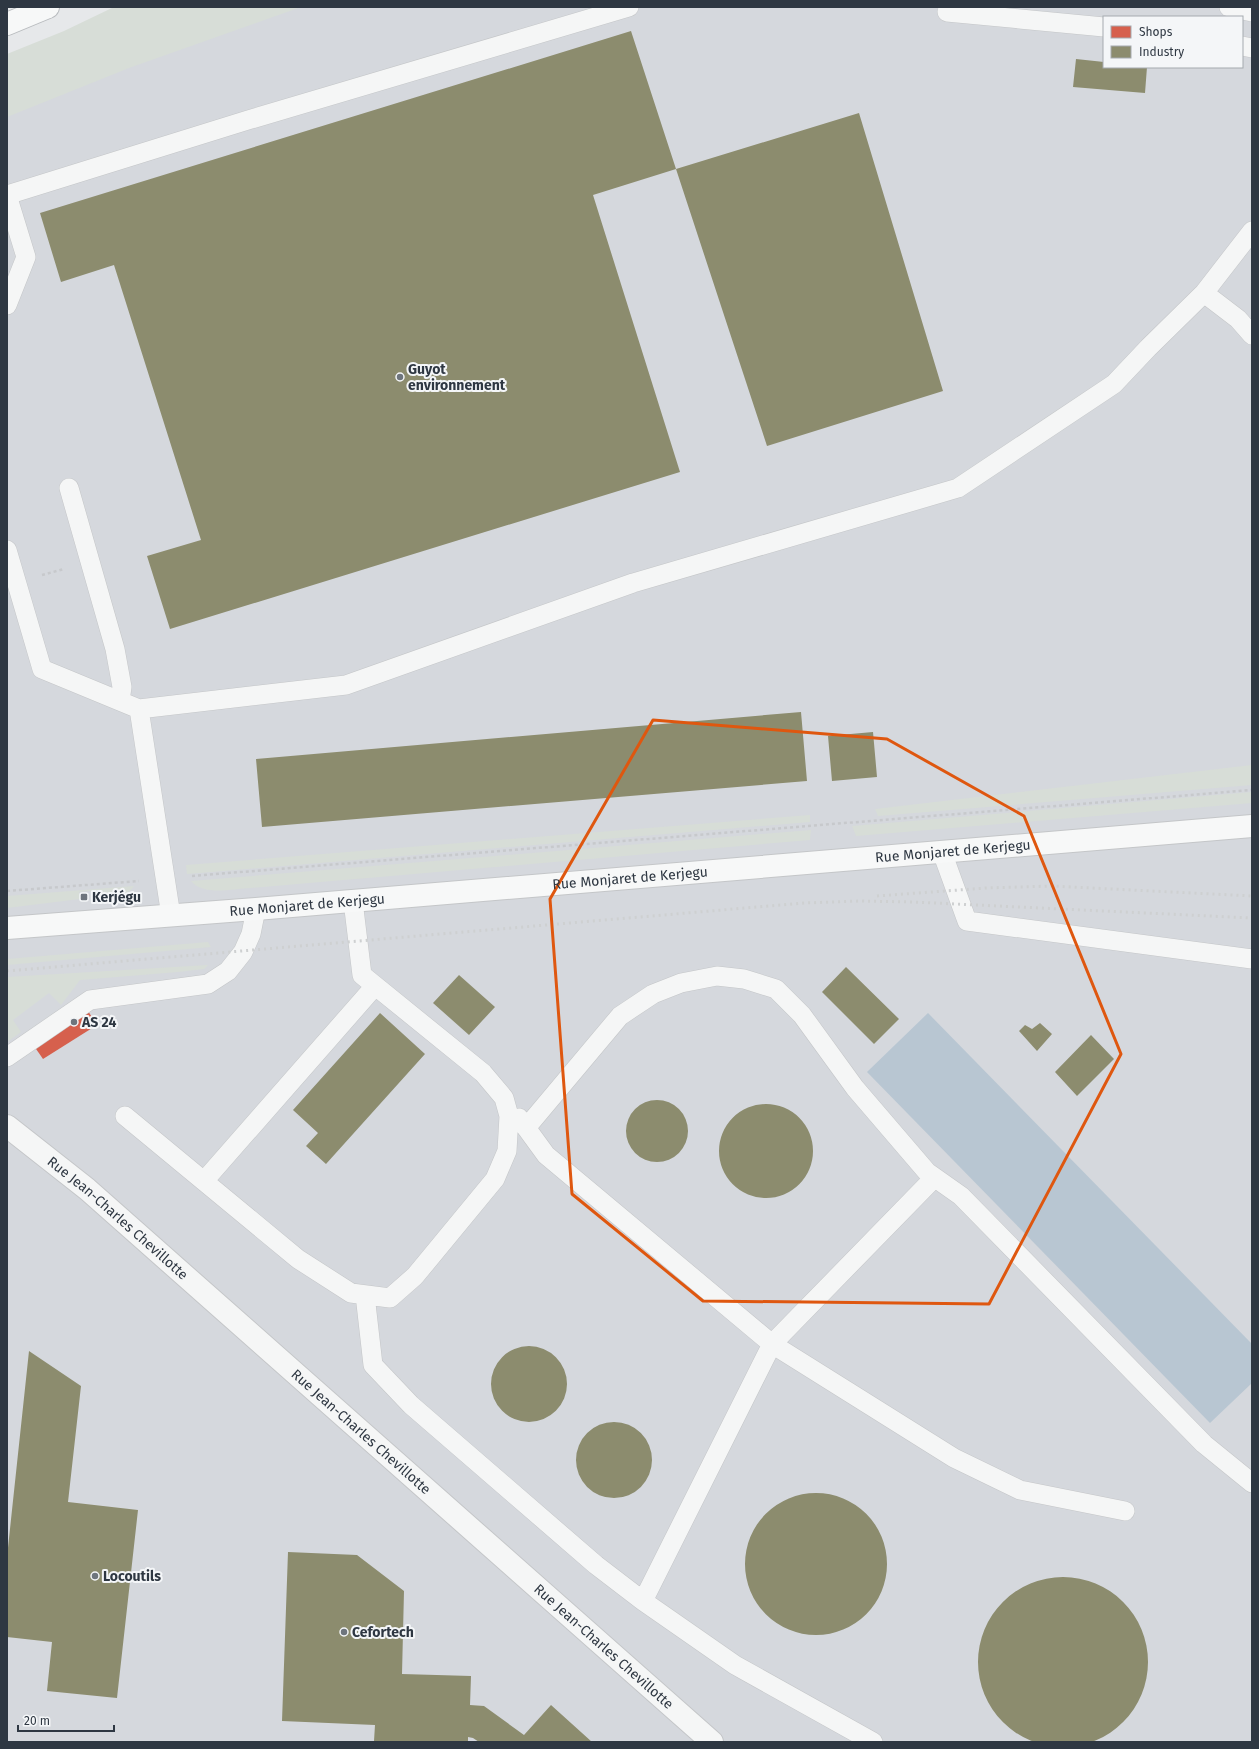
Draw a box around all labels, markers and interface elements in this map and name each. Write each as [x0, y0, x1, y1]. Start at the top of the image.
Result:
legend [1103, 16, 1243, 68]
text: Shops [1139, 25, 1173, 39]
text: Industry [1139, 45, 1184, 59]
place label: Guyot environnement [408, 361, 506, 394]
marker: Guyot environnement [395, 372, 405, 382]
street label: Rue Monjaret de Kerjegu [875, 836, 1031, 866]
street label: Rue Monjaret de Kerjegu [552, 863, 708, 893]
place label: Kerjégu [92, 889, 141, 906]
street label: Rue Monjaret de Kerjegu [229, 890, 385, 920]
marker: Kerjégu [79, 892, 89, 902]
place label: AS 24 [81, 1014, 116, 1031]
marker: AS 24 [69, 1017, 79, 1027]
street label: Rue Jean-Charles Chevillotte [44, 1153, 192, 1283]
street label: Rue Jean-Charles Chevillotte [288, 1365, 434, 1498]
place label: Locoutils [103, 1568, 161, 1585]
marker: Locoutils [90, 1571, 100, 1581]
street label: Rue Jean-Charles Chevillotte [531, 1580, 677, 1712]
place label: Cefortech [352, 1624, 414, 1641]
marker: Cefortech [339, 1627, 349, 1637]
scale bar [18, 1707, 114, 1733]
text: 20 m [24, 1714, 50, 1728]

